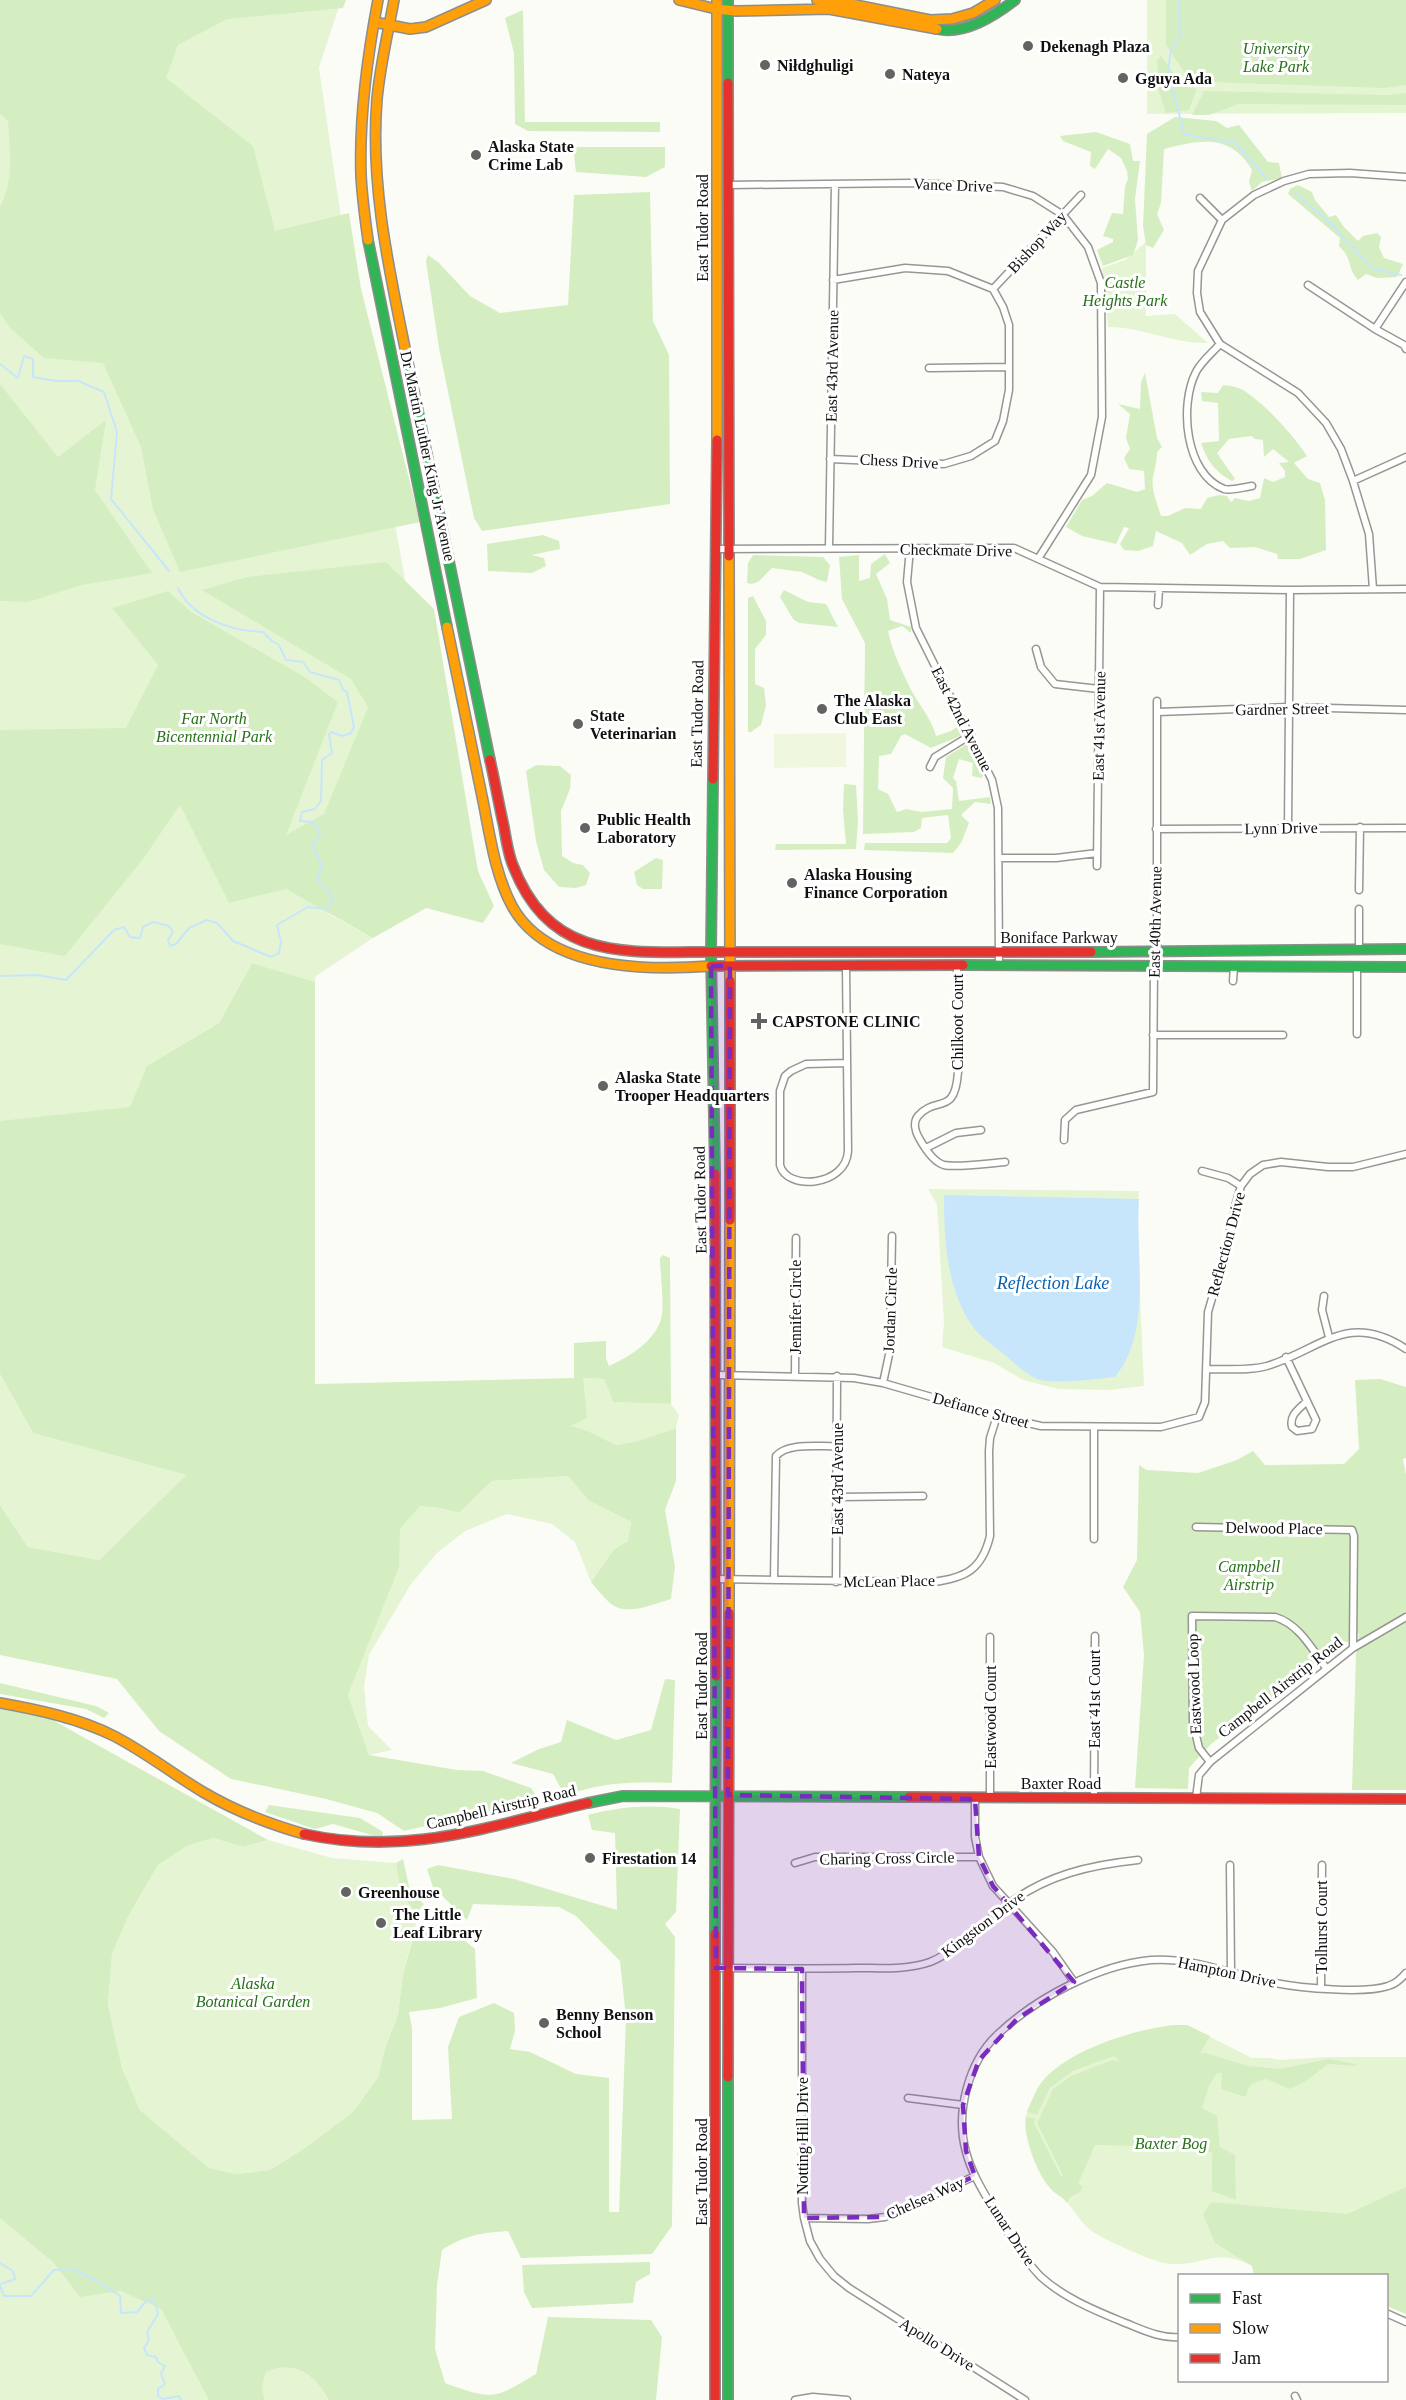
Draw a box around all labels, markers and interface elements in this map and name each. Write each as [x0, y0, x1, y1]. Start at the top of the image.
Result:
place label: Dekenagh Plaza [1040, 38, 1150, 56]
marker: Dekenagh Plaza [1021, 39, 1035, 53]
park label: University Lake Park [1242, 40, 1310, 75]
place label: Niłdghuligi [777, 57, 854, 75]
marker: Niłdghuligi [758, 58, 772, 72]
place label: Nateya [902, 66, 950, 84]
marker: Nateya [883, 67, 897, 81]
place label: Gguya Ada [1135, 70, 1212, 88]
marker: Gguya Ada [1116, 71, 1130, 85]
place label: Alaska State Crime Lab [488, 138, 574, 173]
marker: Alaska State Crime Lab [469, 148, 483, 162]
street label: East Tudor Road [694, 174, 711, 282]
street label: Vance Drive [913, 175, 993, 195]
street label: Bishop Way [1004, 208, 1071, 277]
park label: Castle Heights Park [1082, 274, 1168, 310]
street label: East 43rd Avenue [823, 310, 841, 422]
street label: Dr Martin Luther King Jr Avenue [396, 349, 459, 563]
street label: Chess Drive [859, 450, 939, 472]
street label: Checkmate Drive [900, 541, 1012, 559]
street label: East Tudor Road [688, 660, 706, 768]
street label: East 42nd Avenue [928, 664, 996, 774]
street label: East 41st Avenue [1090, 671, 1108, 781]
place label: The Alaska Club East [834, 692, 911, 727]
street label: Gardner Street [1235, 700, 1330, 718]
marker: The Alaska Club East [815, 702, 829, 716]
place label: State Veterinarian [590, 707, 677, 742]
park label: Far North Bicentennial Park [156, 710, 273, 745]
marker: State Veterinarian [571, 717, 585, 731]
place label: Public Health Laboratory [597, 811, 691, 847]
street label: Lynn Drive [1244, 819, 1318, 838]
marker: Public Health Laboratory [578, 821, 592, 835]
place label: Alaska Housing Finance Corporation [804, 866, 948, 902]
street label: East 40th Avenue [1146, 866, 1164, 978]
marker: Alaska Housing Finance Corporation [785, 876, 799, 890]
street label: Boniface Parkway [1000, 929, 1118, 947]
street label: Chilkoot Court [949, 973, 966, 1070]
marker: CAPSTONE CLINIC [750, 1012, 768, 1030]
place label: CAPSTONE CLINIC [772, 1013, 921, 1030]
place label: Alaska State Trooper Headquarters [615, 1069, 769, 1105]
marker: Alaska State Trooper Headquarters [596, 1079, 610, 1093]
street label: East Tudor Road [691, 1146, 709, 1254]
street label: Reflection Drive [1204, 1190, 1248, 1298]
street label: Jennifer Circle [787, 1260, 804, 1354]
street label: Jordan Circle [880, 1267, 900, 1353]
water label: Reflection Lake [996, 1273, 1109, 1293]
street label: Defiance Street [931, 1389, 1032, 1431]
street label: East 43rd Avenue [829, 1423, 846, 1535]
street label: Delwood Place [1225, 1519, 1323, 1537]
park label: Campbell Airstrip [1218, 1558, 1281, 1594]
street label: McLean Place [843, 1572, 935, 1590]
street label: East Tudor Road [693, 1632, 710, 1740]
street label: Eastwood Loop [1184, 1633, 1205, 1735]
street label: Campbell Airstrip Road [1215, 1633, 1346, 1742]
street label: East 41st Court [1086, 1649, 1103, 1748]
street label: Eastwood Court [982, 1665, 999, 1769]
street label: Baxter Road [1021, 1775, 1101, 1792]
street label: Campbell Airstrip Road [425, 1782, 578, 1833]
street label: Charing Cross Circle [819, 1848, 955, 1869]
place label: Firestation 14 [602, 1850, 696, 1867]
marker: Firestation 14 [583, 1851, 597, 1865]
street label: Tolhurst Court [1313, 1880, 1330, 1974]
place label: Greenhouse [358, 1884, 439, 1901]
marker: Greenhouse [339, 1885, 353, 1899]
street label: Kingston Drive [938, 1887, 1028, 1961]
place label: The Little Leaf Library [393, 1906, 482, 1942]
marker: The Little Leaf Library [374, 1916, 388, 1930]
street label: Hampton Drive [1176, 1953, 1278, 1992]
park label: Alaska Botanical Garden [196, 1975, 310, 2010]
place label: Benny Benson School [556, 2006, 653, 2041]
marker: Benny Benson School [537, 2016, 551, 2030]
street label: Notting Hill Drive [794, 2077, 812, 2195]
street label: East Tudor Road [693, 2118, 710, 2226]
park label: Baxter Bog [1135, 2135, 1207, 2153]
street label: Chelsea Way [884, 2173, 967, 2224]
street label: Lunar Drive [981, 2193, 1039, 2269]
legend [1178, 2274, 1388, 2382]
text: Fast [1232, 2288, 1262, 2308]
street label: Apollo Drive [896, 2314, 977, 2375]
text: Slow [1232, 2318, 1269, 2338]
text: Jam [1232, 2348, 1261, 2368]

